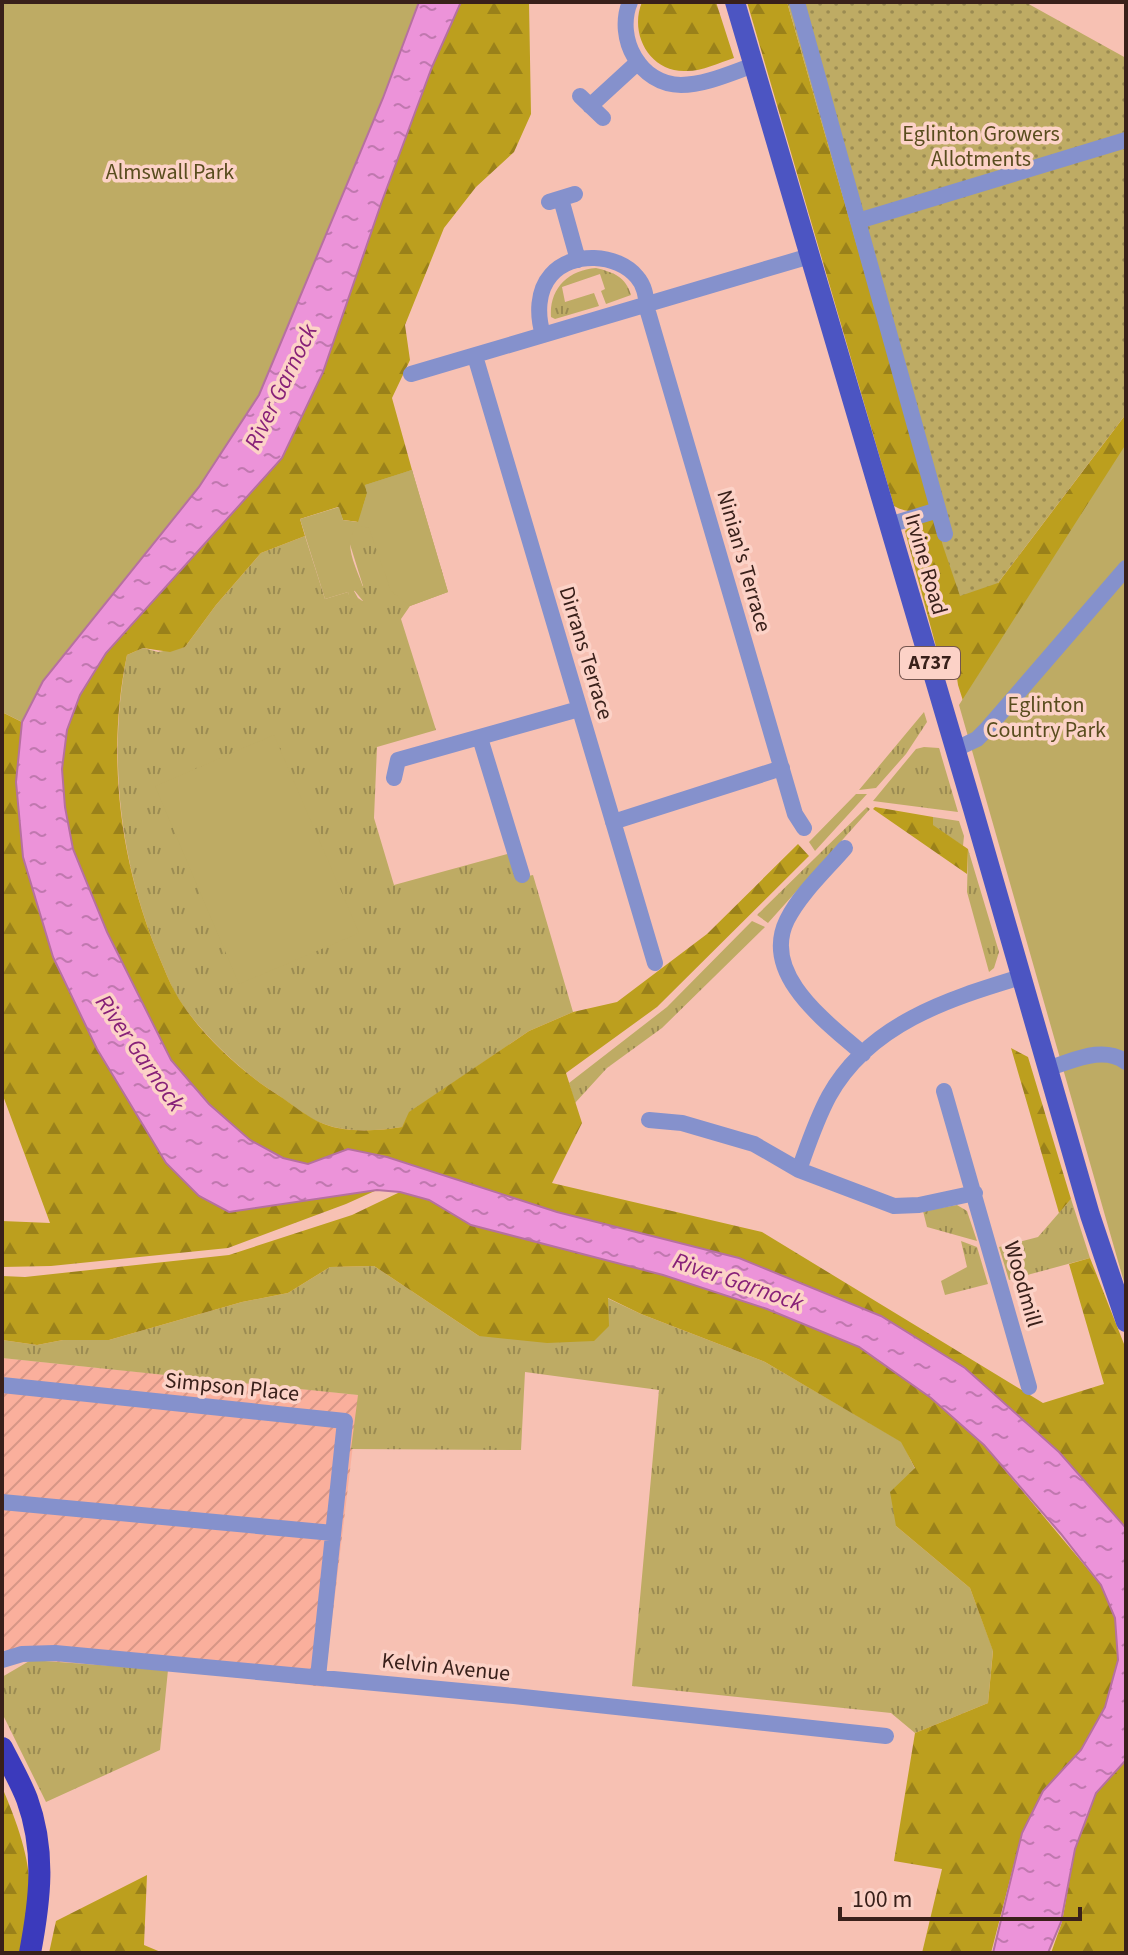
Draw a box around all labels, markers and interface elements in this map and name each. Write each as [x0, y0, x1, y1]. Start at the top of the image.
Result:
park label: Eglinton Growers Allotments [902, 118, 1060, 175]
park label: Almswall Park [106, 156, 234, 188]
water label: River Garnock [235, 318, 327, 456]
street label: Ninian's Terrace [708, 486, 780, 636]
street label: Irvine Road [896, 509, 956, 619]
street label: Dirrans Terrace [551, 582, 621, 724]
road number: A737 [900, 647, 960, 679]
park label: Eglinton Country Park [986, 689, 1106, 746]
water label: River Garnock [87, 987, 194, 1119]
street label: Woodmill [995, 1237, 1051, 1331]
water label: River Garnock [668, 1243, 809, 1321]
street label: Simpson Place [163, 1364, 301, 1410]
street label: Kelvin Avenue [380, 1644, 512, 1690]
scale bar [840, 1871, 1080, 1921]
text: 100 m [852, 1882, 912, 1917]

